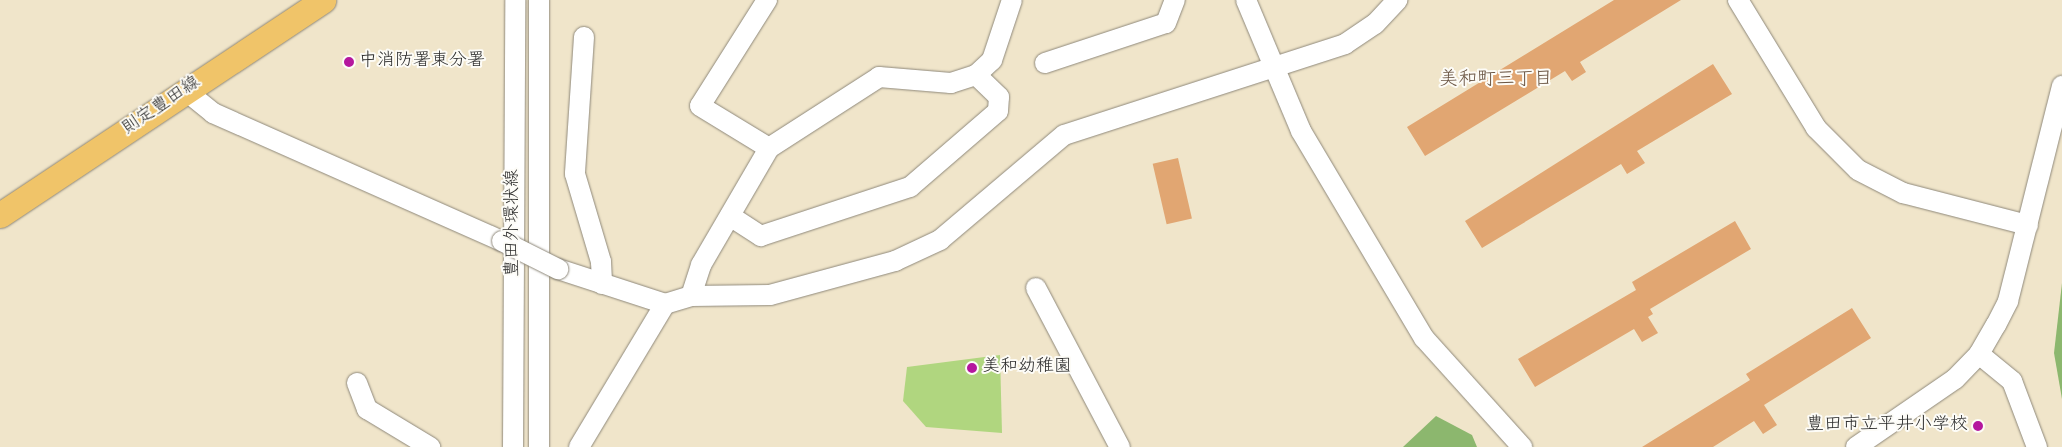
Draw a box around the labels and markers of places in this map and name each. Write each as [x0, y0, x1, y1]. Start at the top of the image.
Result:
place label: 中消防署東分署 [359, 51, 485, 73]
marker: 中消防署東分署 [343, 56, 355, 68]
place label: 美和幼稚園 [982, 357, 1072, 379]
marker: 美和幼稚園 [966, 362, 978, 374]
place label: 豊田市立平井小学校 [1806, 415, 1968, 437]
marker: 豊田市立平井小学校 [1972, 420, 1984, 432]

